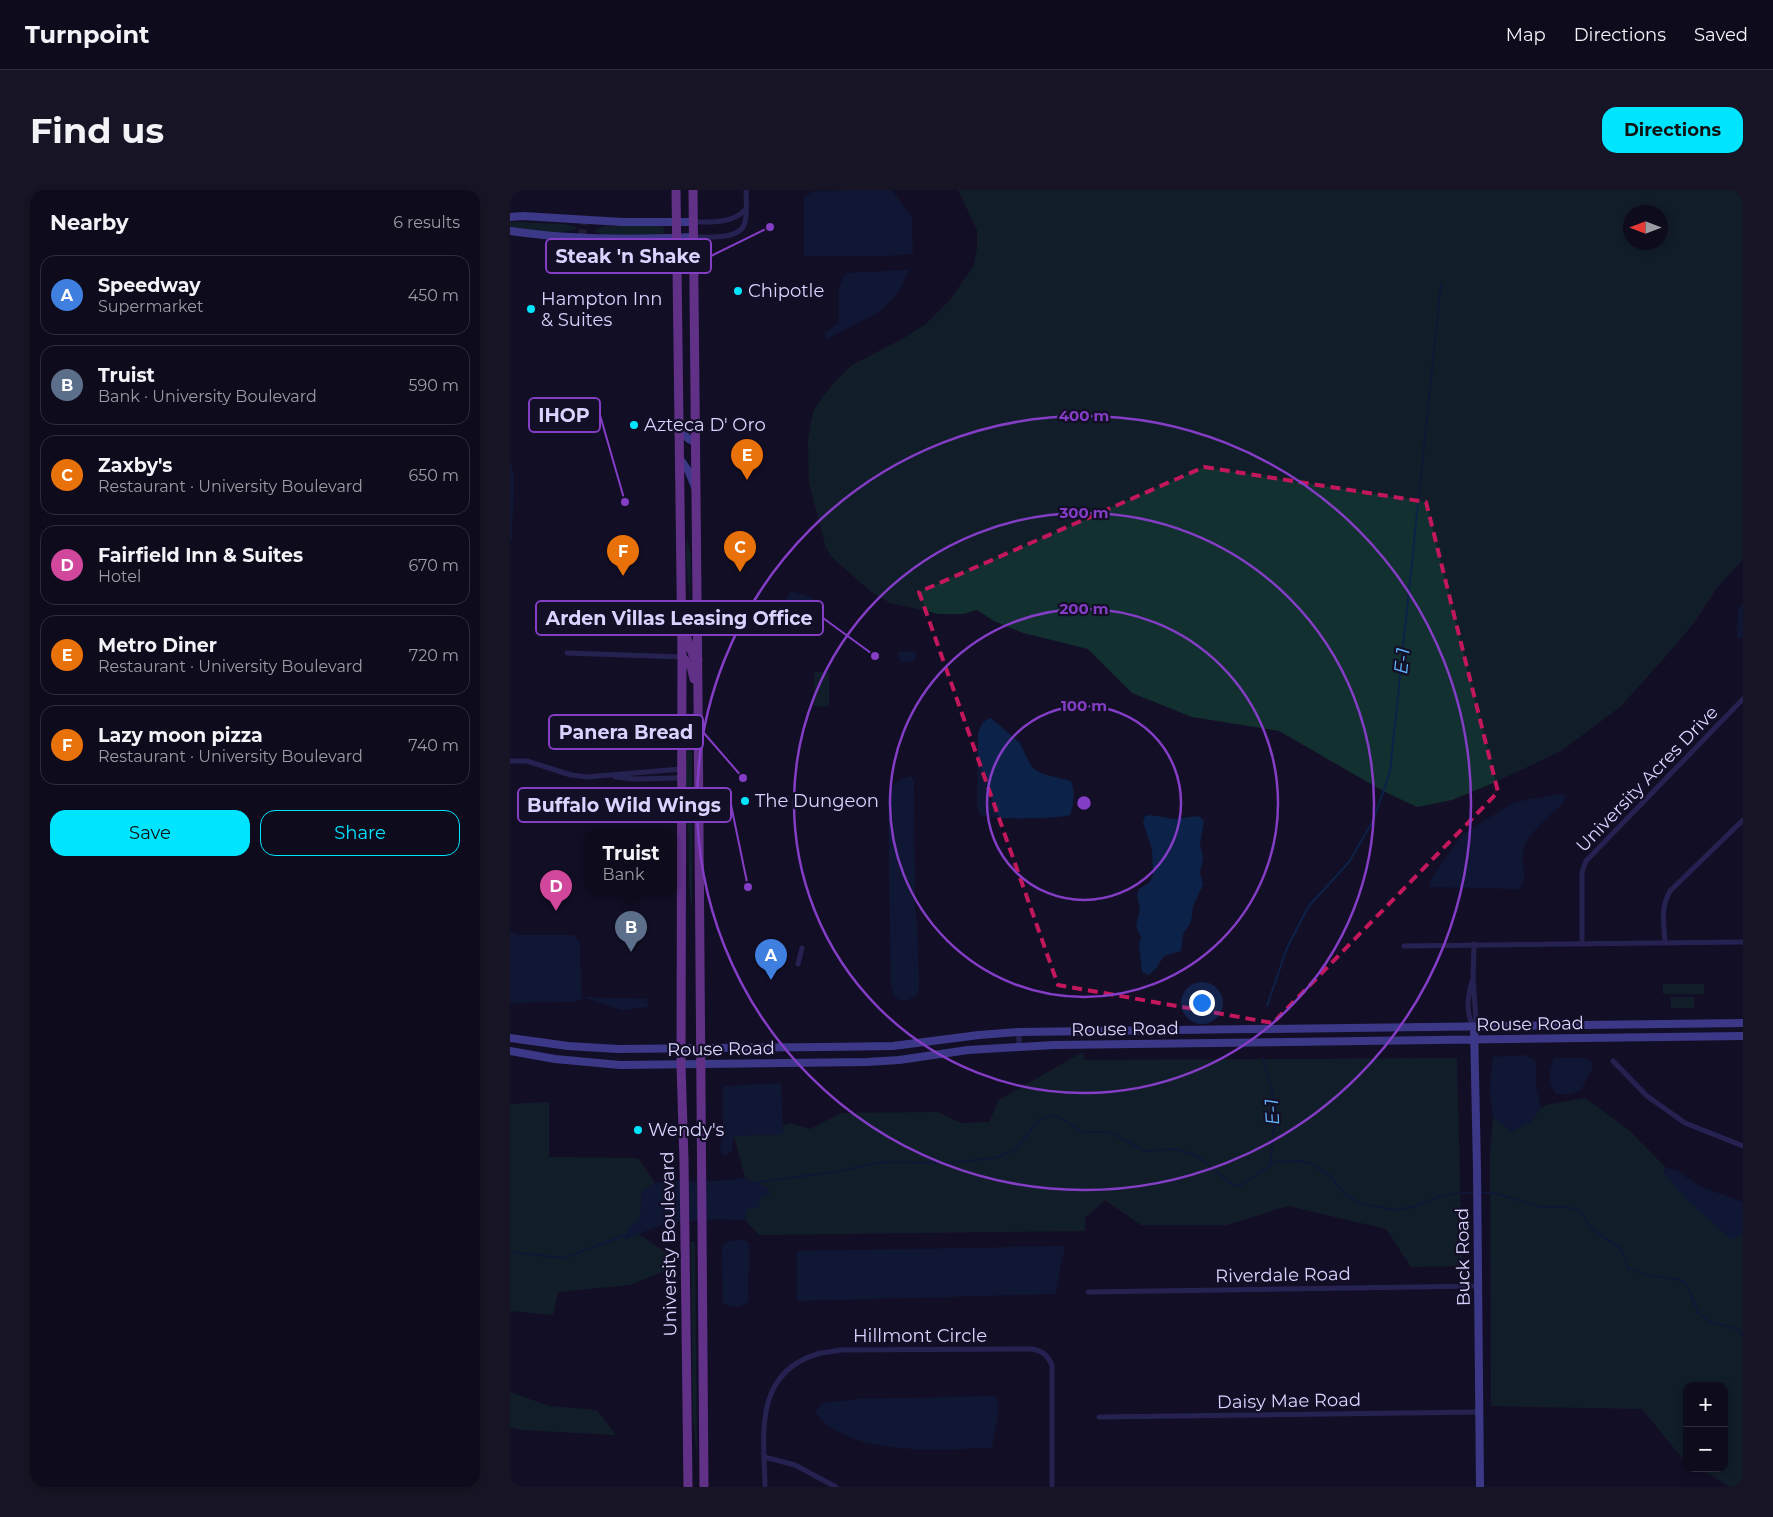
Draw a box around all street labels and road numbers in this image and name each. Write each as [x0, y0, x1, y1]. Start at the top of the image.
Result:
street label: University Acres Drive [1571, 701, 1723, 857]
street label: Rouse Road [1476, 1012, 1584, 1036]
street label: Rouse Road [1071, 1017, 1179, 1041]
street label: Rouse Road [667, 1037, 775, 1061]
street label: University Boulevard [656, 1151, 682, 1337]
street label: Buck Road [1451, 1208, 1475, 1306]
street label: Riverdale Road [1215, 1263, 1351, 1287]
street label: Hillmont Circle [853, 1325, 987, 1347]
street label: Daisy Mae Road [1217, 1389, 1361, 1413]

